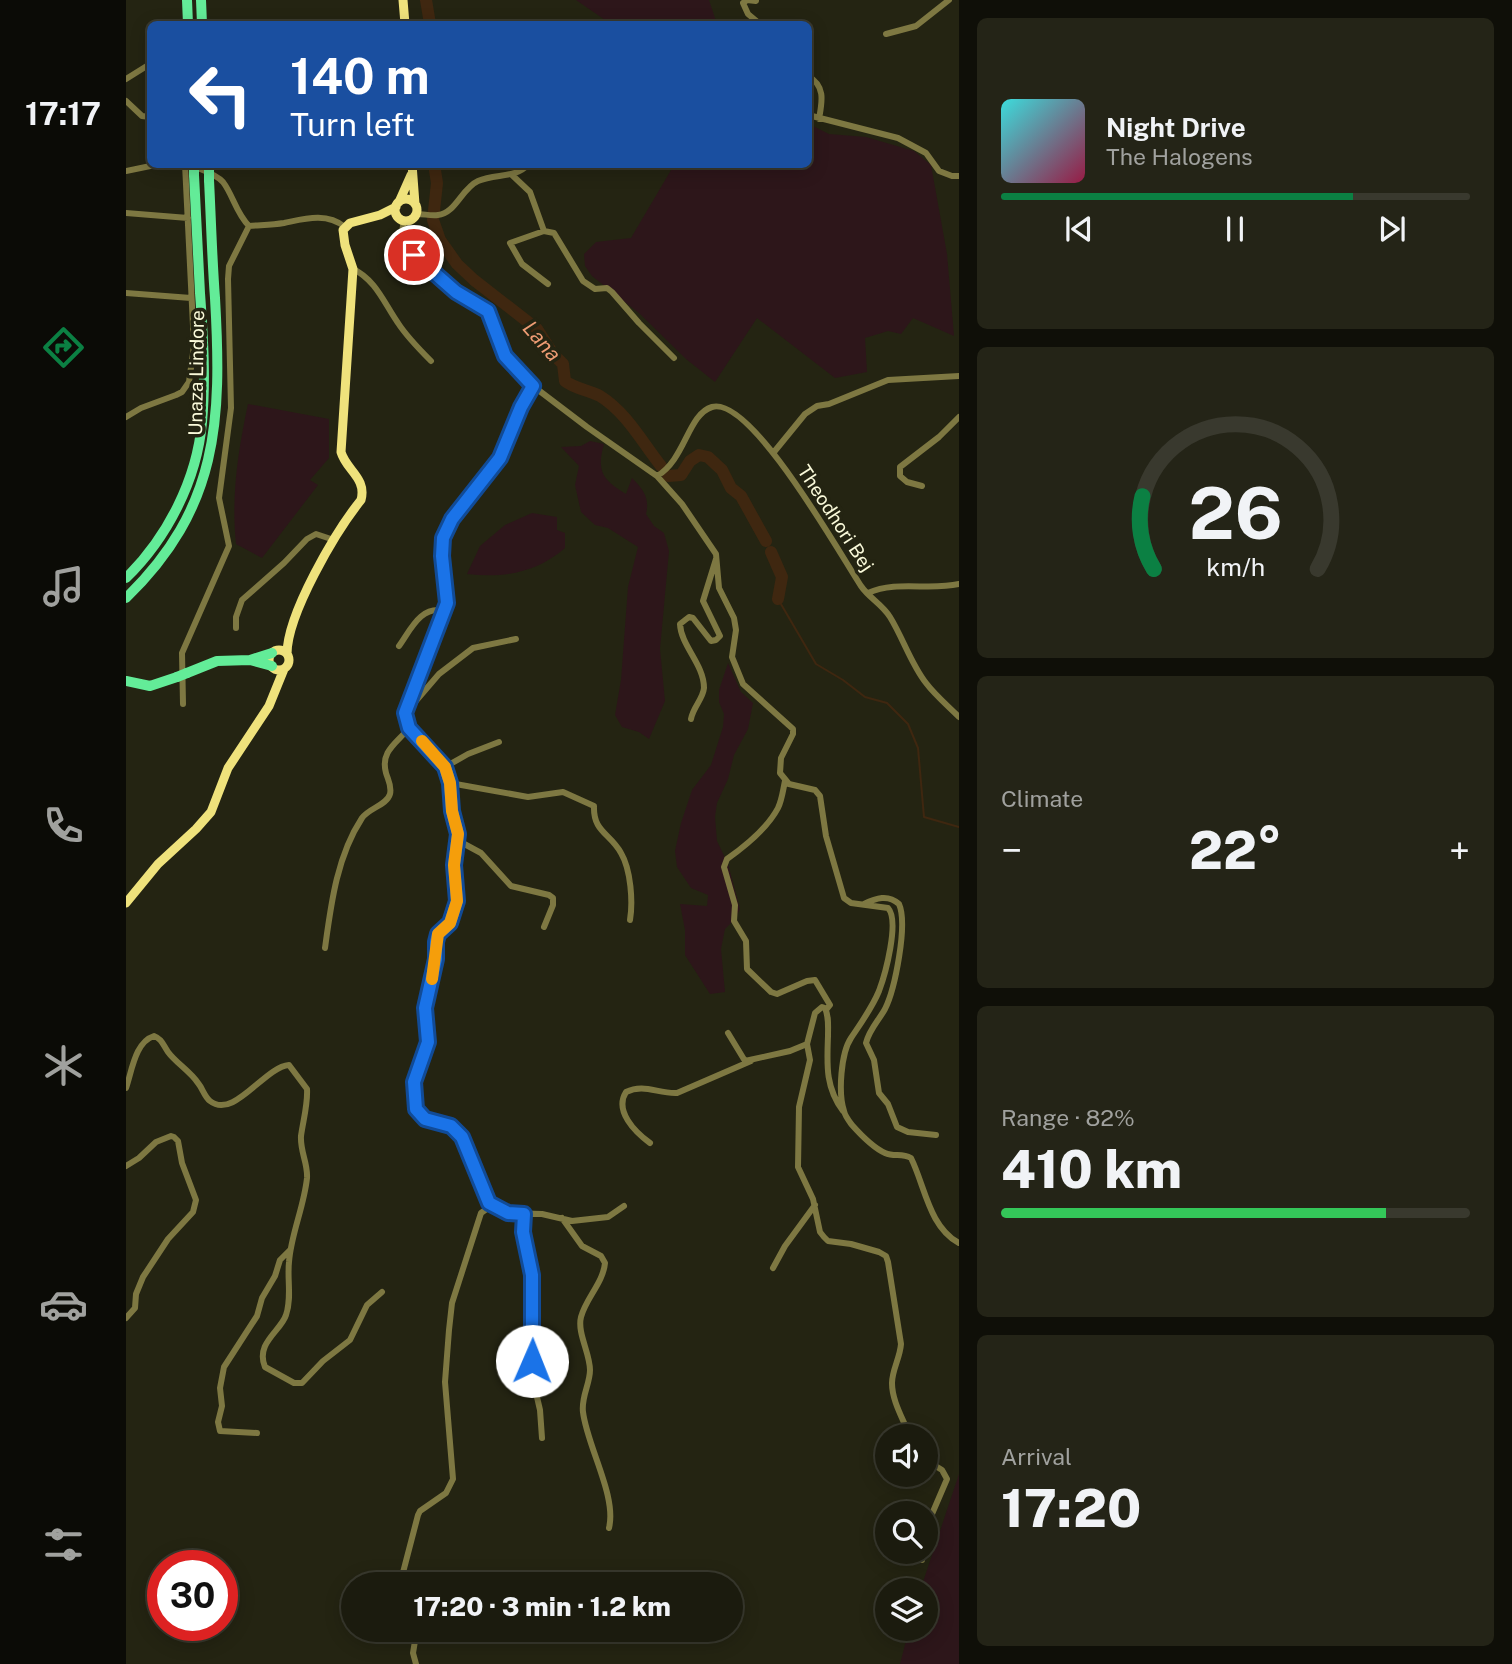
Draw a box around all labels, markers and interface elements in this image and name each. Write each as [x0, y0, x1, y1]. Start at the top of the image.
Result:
text: 140 m [290, 47, 430, 105]
icon: left [175, 49, 266, 140]
text: 17:17 [25, 95, 101, 132]
text: Turn left [290, 106, 415, 143]
text: Night Drive [1106, 112, 1246, 143]
text: The Halogens [1106, 143, 1253, 170]
icon: previous [1060, 210, 1098, 248]
icon: pause [1216, 210, 1254, 248]
icon: next [1373, 210, 1411, 248]
pin [384, 225, 444, 285]
icon: arrive [395, 236, 433, 274]
street label: Unaza Lindore [184, 310, 208, 436]
water label: Lana [518, 316, 566, 366]
icon: directions [39, 323, 88, 372]
street label: Theodhori Bej [793, 461, 879, 575]
text: 26 [1188, 470, 1283, 555]
text: km/h [1206, 552, 1265, 582]
icon: music [39, 562, 88, 611]
text: Climate [1001, 785, 1083, 812]
icon: phone [39, 801, 88, 850]
text: 22° [1189, 820, 1282, 881]
text: − [1001, 828, 1022, 873]
text: + [1449, 828, 1470, 873]
icon: climate [39, 1041, 88, 1090]
text: Range · 82% [1001, 1104, 1135, 1131]
text: 410 km [1001, 1139, 1182, 1200]
icon: car [39, 1280, 88, 1329]
position arrow [495, 1324, 569, 1398]
map controls [875, 1424, 938, 1641]
button: sound [875, 1424, 938, 1487]
text: Arrival [1001, 1443, 1072, 1470]
text: 17:20 [1001, 1478, 1141, 1539]
button: search [875, 1501, 938, 1564]
icon: filters [39, 1520, 88, 1569]
speed limit sign: 30 [147, 1550, 238, 1641]
button: layers [875, 1578, 938, 1641]
text: 17:20 · 3 min · 1.2 km [413, 1591, 671, 1622]

